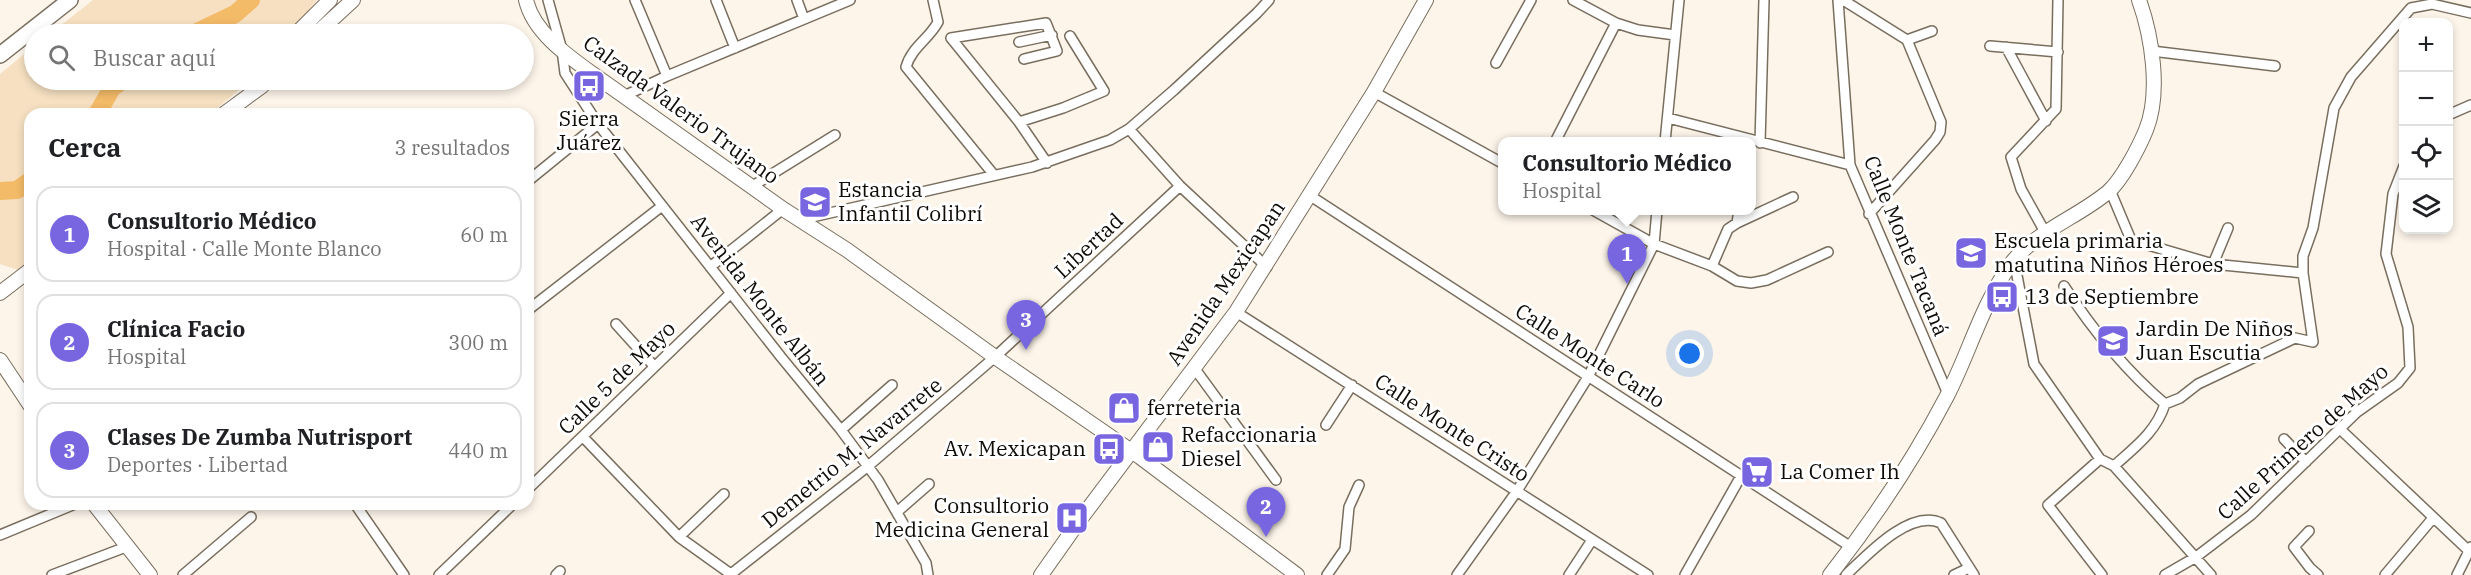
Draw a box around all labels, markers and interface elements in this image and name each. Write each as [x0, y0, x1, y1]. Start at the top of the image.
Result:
map controls [2399, 18, 2453, 234]
button: + [2399, 18, 2453, 72]
search box [24, 24, 534, 90]
street label: Calzada Valerio Trujano [578, 29, 785, 190]
icon: search [45, 41, 78, 74]
text: Buscar aquí [93, 43, 216, 72]
bus stop icon: Sierra Juárez [571, 68, 607, 104]
button: − [2399, 72, 2453, 126]
place label: Sierra Juárez [556, 104, 622, 156]
button: locate [2399, 126, 2453, 180]
text: Cerca [48, 130, 121, 164]
text: 3 resultados [394, 134, 510, 161]
popup [1498, 137, 1756, 215]
text: Consultorio Médico [1522, 148, 1732, 177]
street label: Calle Monte Tacaná [1858, 151, 1956, 340]
place label: Estancia Infantil Colibrí [838, 175, 983, 227]
text: Hospital [1522, 177, 1602, 204]
button: layers [2399, 180, 2453, 234]
school or university icon: Estancia Infantil Colibrí [797, 184, 833, 220]
street label: Avenida Mexicapan [1160, 195, 1291, 370]
text: Consultorio Médico [107, 206, 317, 235]
street label: Libertad [1048, 206, 1129, 284]
street label: Avenida Monte Albán [685, 208, 837, 391]
text: 1 [64, 221, 76, 248]
text: 60 m [460, 221, 508, 248]
place label: Escuela primaria matutina Niños Héroes [1994, 226, 2223, 278]
pin: 1 [1608, 234, 1646, 284]
text: Hospital · Calle Monte Blanco [107, 235, 382, 262]
school or university icon: Escuela primaria matutina Niños Héroes [1953, 235, 1989, 271]
bus stop icon: 13 de Septiembre [1984, 279, 2020, 315]
place label: 13 de Septiembre [2025, 282, 2199, 310]
street label: Calle Monte Carlo [1510, 296, 1671, 414]
pin: 3 [1006, 300, 1046, 350]
text: Clínica Facio [107, 314, 245, 343]
street label: Calle 5 de Mayo [552, 314, 681, 440]
place label: Jardin De Niños Juan Escutia [2136, 314, 2293, 366]
school or university icon: Jardin De Niños Juan Escutia [2095, 323, 2131, 359]
text: 2 [64, 329, 76, 356]
text: 300 m [448, 329, 508, 356]
your location [1675, 339, 1704, 368]
text: Hospital [107, 343, 186, 370]
street label: Calle Primero de Mayo [2211, 357, 2394, 526]
street label: Calle Monte Cristo [1370, 367, 1535, 488]
street label: Demetrio M. Navarrete [755, 371, 947, 534]
shop icon: ferreteria [1106, 390, 1142, 426]
place label: ferreteria [1147, 393, 1241, 421]
place label: Refaccionaria Diesel [1181, 420, 1317, 472]
text: Clases De Zumba Nutrisport [107, 422, 412, 451]
shop icon: Refaccionaria Diesel [1140, 429, 1176, 465]
bus stop icon: Av. Mexicapan [1091, 431, 1127, 467]
place label: Av. Mexicapan [944, 434, 1086, 462]
text: 3 [64, 437, 76, 464]
text: 440 m [448, 437, 508, 464]
text: Deportes · Libertad [107, 451, 288, 478]
supermarket icon: La Comer Ih [1739, 454, 1775, 490]
place label: La Comer Ih [1780, 457, 1900, 485]
pin: 2 [1246, 488, 1286, 537]
place label: Consultorio Medicina General [874, 491, 1049, 543]
hospital icon: Consultorio Medicina General [1054, 500, 1090, 536]

